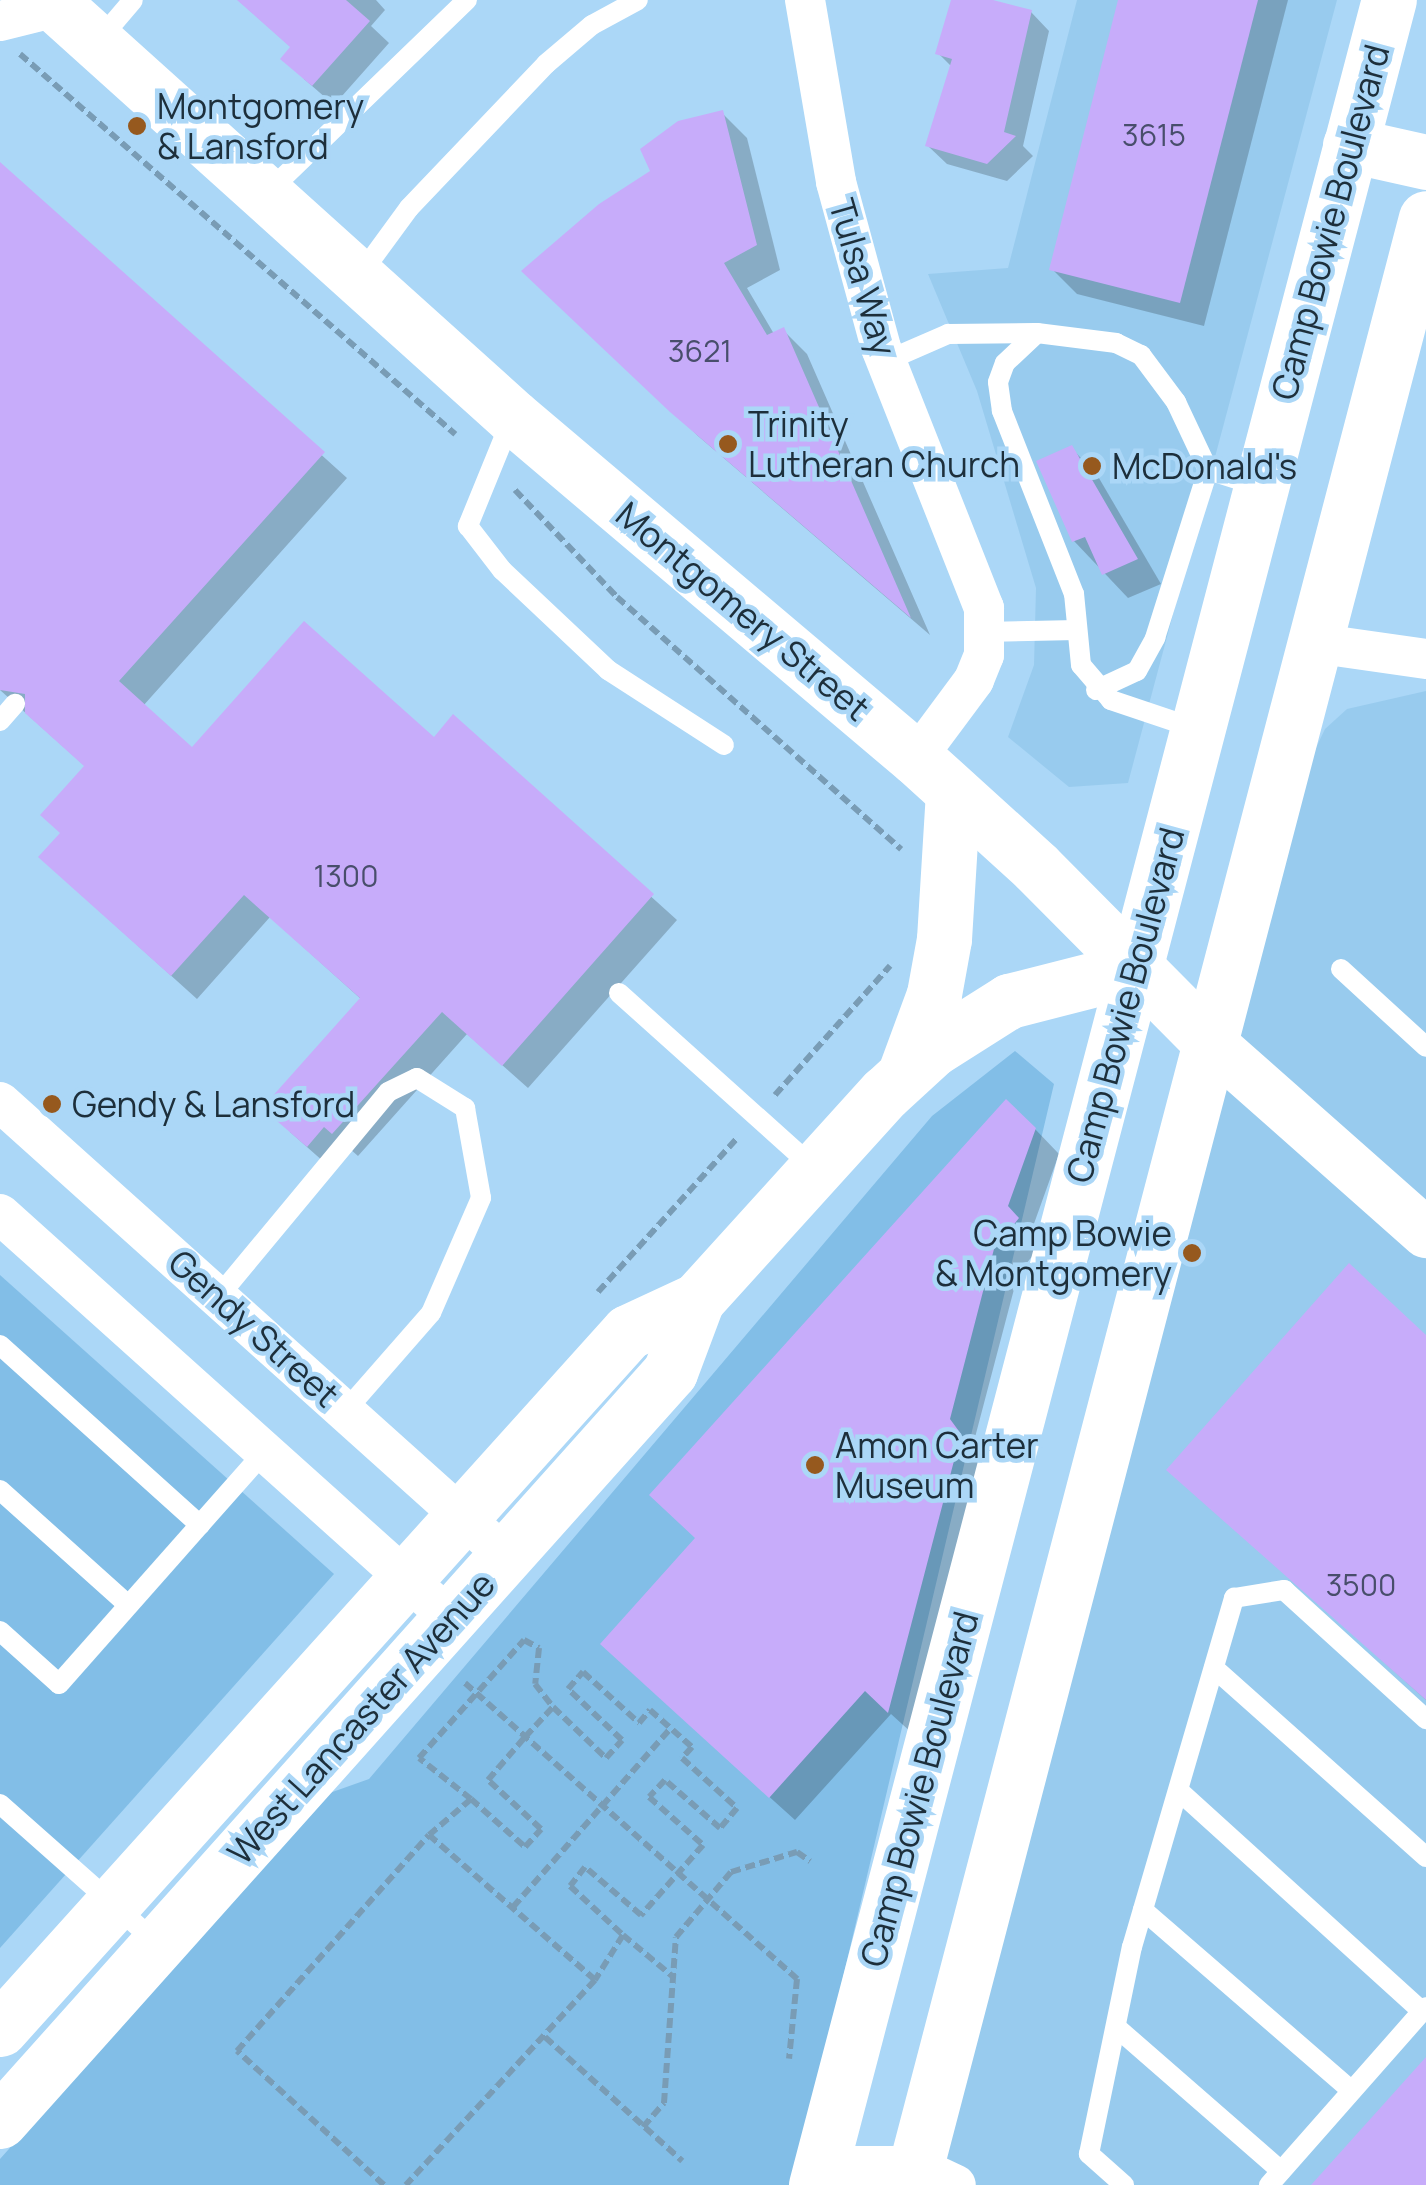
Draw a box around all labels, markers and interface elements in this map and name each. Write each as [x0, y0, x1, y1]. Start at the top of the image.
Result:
street label: Camp Bowie Boulevard [1262, 40, 1398, 404]
place label: Montgomery & Lansford [157, 85, 364, 167]
marker: Montgomery & Lansford [126, 115, 148, 137]
house number: 3615 [1122, 117, 1186, 153]
street label: Tulsa Way [821, 194, 905, 360]
house number: 3621 [668, 333, 732, 369]
place label: Trinity Lutheran Church [748, 403, 1020, 485]
marker: Trinity Lutheran Church [717, 433, 739, 455]
place label: McDonald's [1112, 445, 1297, 487]
marker: McDonald's [1081, 455, 1103, 477]
street label: Montgomery Street [608, 493, 878, 729]
street label: Camp Bowie Boulevard [1057, 823, 1193, 1187]
house number: 1300 [314, 858, 378, 894]
place label: Gendy & Lansford [72, 1083, 355, 1125]
marker: Gendy & Lansford [41, 1093, 63, 1115]
place label: Camp Bowie & Montgomery [935, 1212, 1172, 1294]
street label: Gendy Street [160, 1241, 348, 1415]
marker: Camp Bowie & Montgomery [1181, 1242, 1203, 1264]
place label: Amon Carter Museum [835, 1424, 1039, 1506]
marker: Amon Carter Museum [804, 1454, 826, 1476]
street label: West Lancaster Avenue [219, 1563, 503, 1873]
house number: 3500 [1326, 1567, 1396, 1603]
street label: Camp Bowie Boulevard [851, 1607, 987, 1971]

